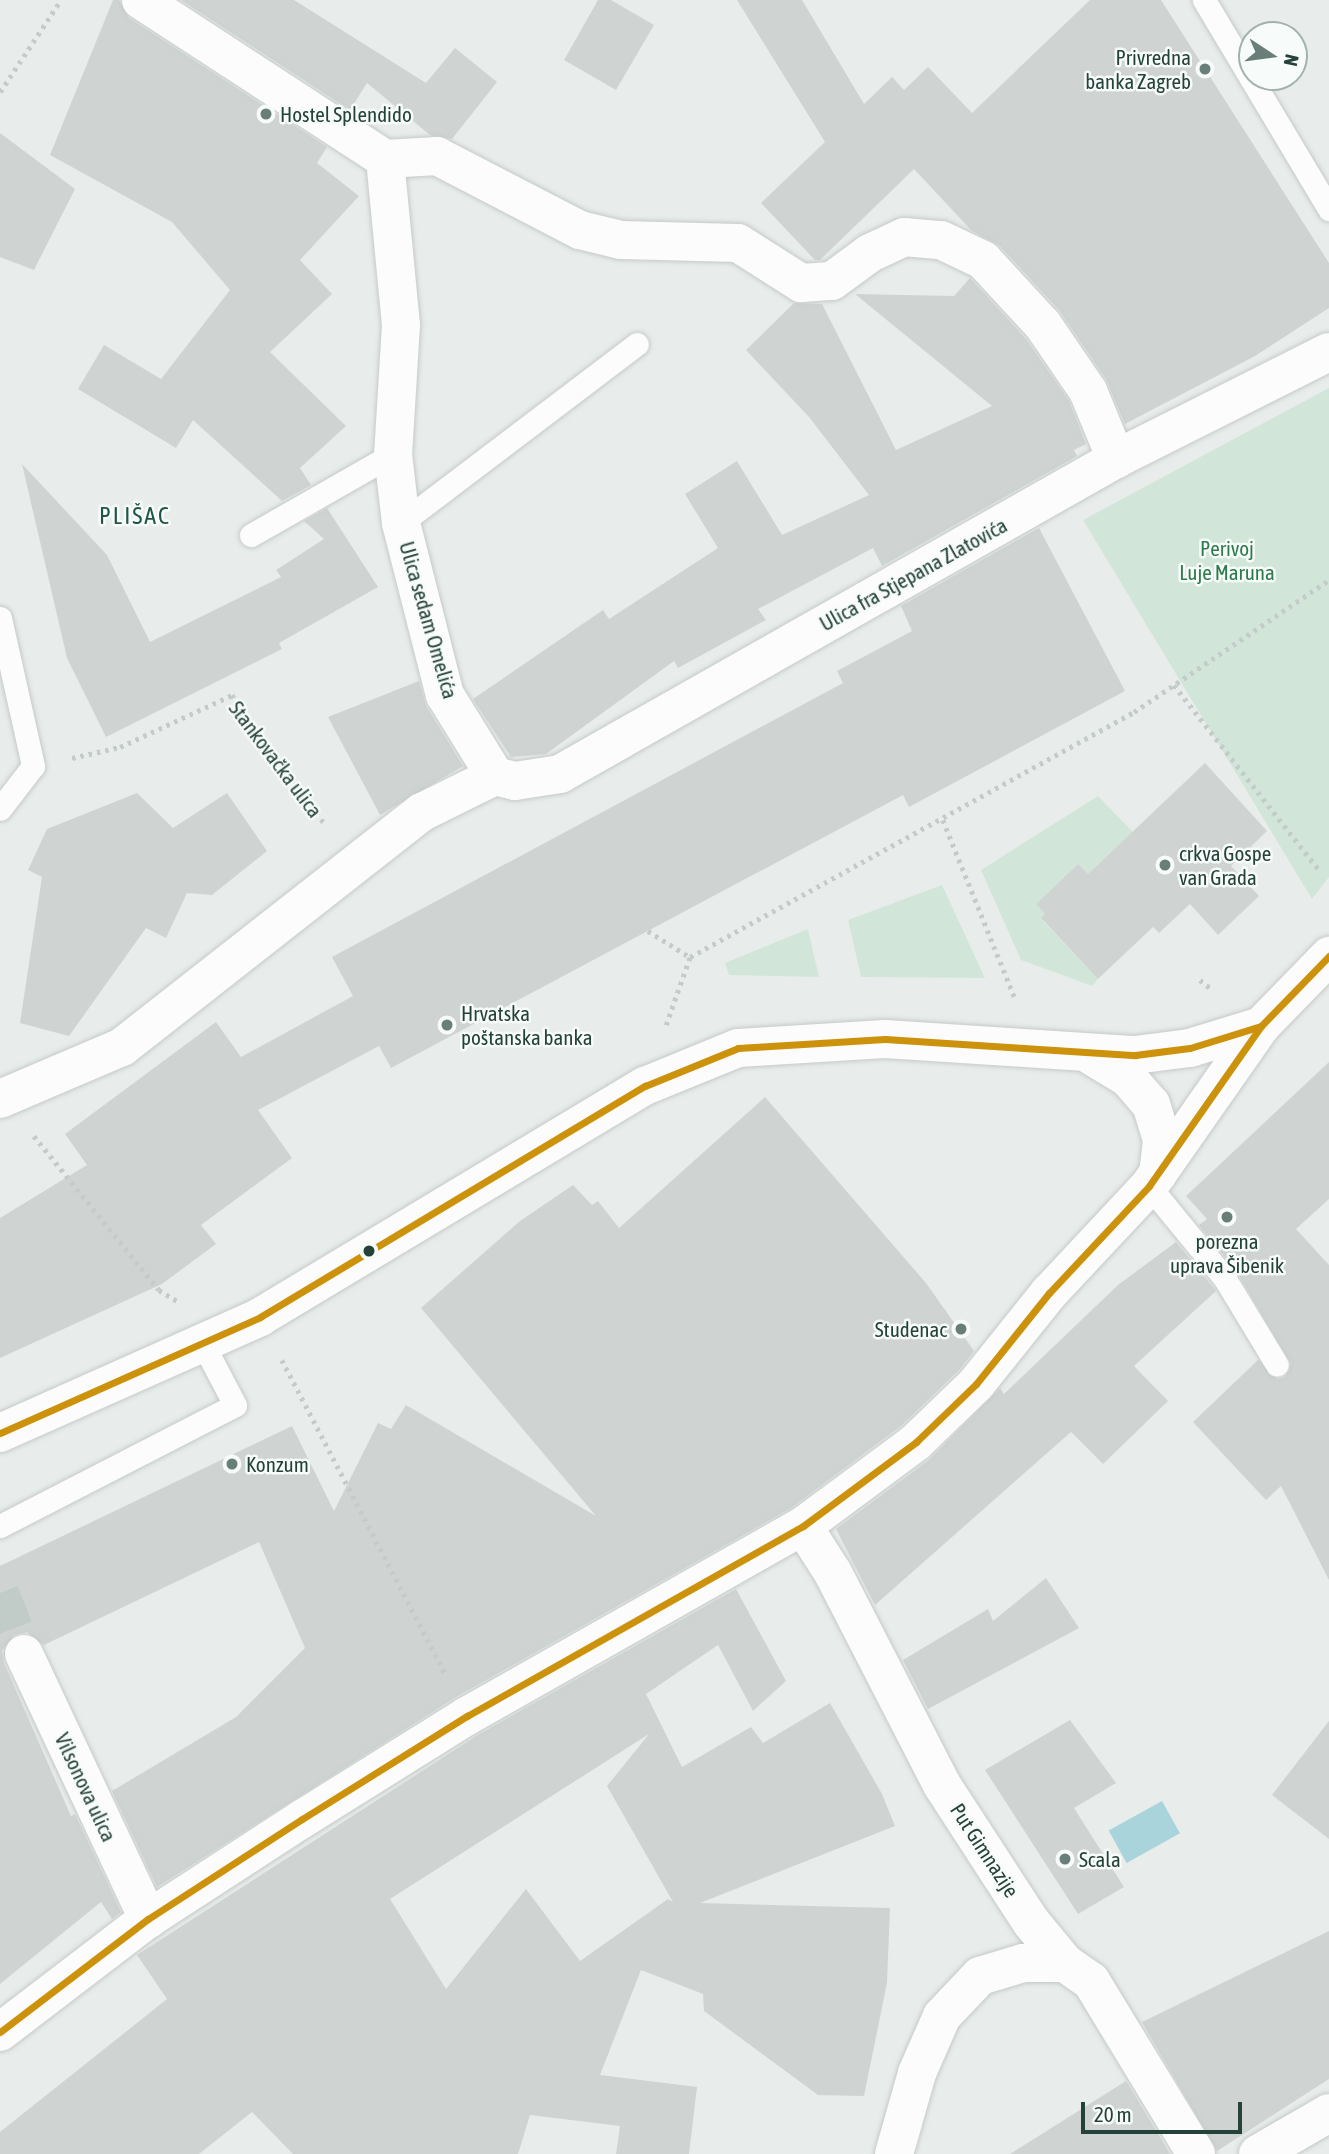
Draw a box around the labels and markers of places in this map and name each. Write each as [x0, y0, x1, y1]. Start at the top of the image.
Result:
place label: Privredna banka Zagreb [1085, 44, 1191, 94]
marker: Privredna banka Zagreb [1197, 61, 1213, 77]
place label: Hostel Splendido [280, 101, 412, 127]
marker: Hostel Splendido [258, 106, 274, 122]
place label: crkva Gospe van Grada [1179, 840, 1271, 890]
marker: crkva Gospe van Grada [1157, 857, 1173, 873]
place label: Hrvatska poštanska banka [461, 1000, 592, 1050]
marker: Hrvatska poštanska banka [439, 1017, 455, 1033]
marker: porezna uprava Šibenik [1219, 1209, 1235, 1225]
place label: porezna uprava Šibenik [1170, 1228, 1284, 1278]
unlabelled marker [362, 1244, 376, 1258]
place label: Studenac [875, 1316, 947, 1342]
marker: Studenac [953, 1321, 969, 1337]
place label: Konzum [246, 1451, 309, 1477]
marker: Konzum [224, 1456, 240, 1472]
place label: Scala [1079, 1846, 1121, 1872]
marker: Scala [1057, 1851, 1073, 1867]

